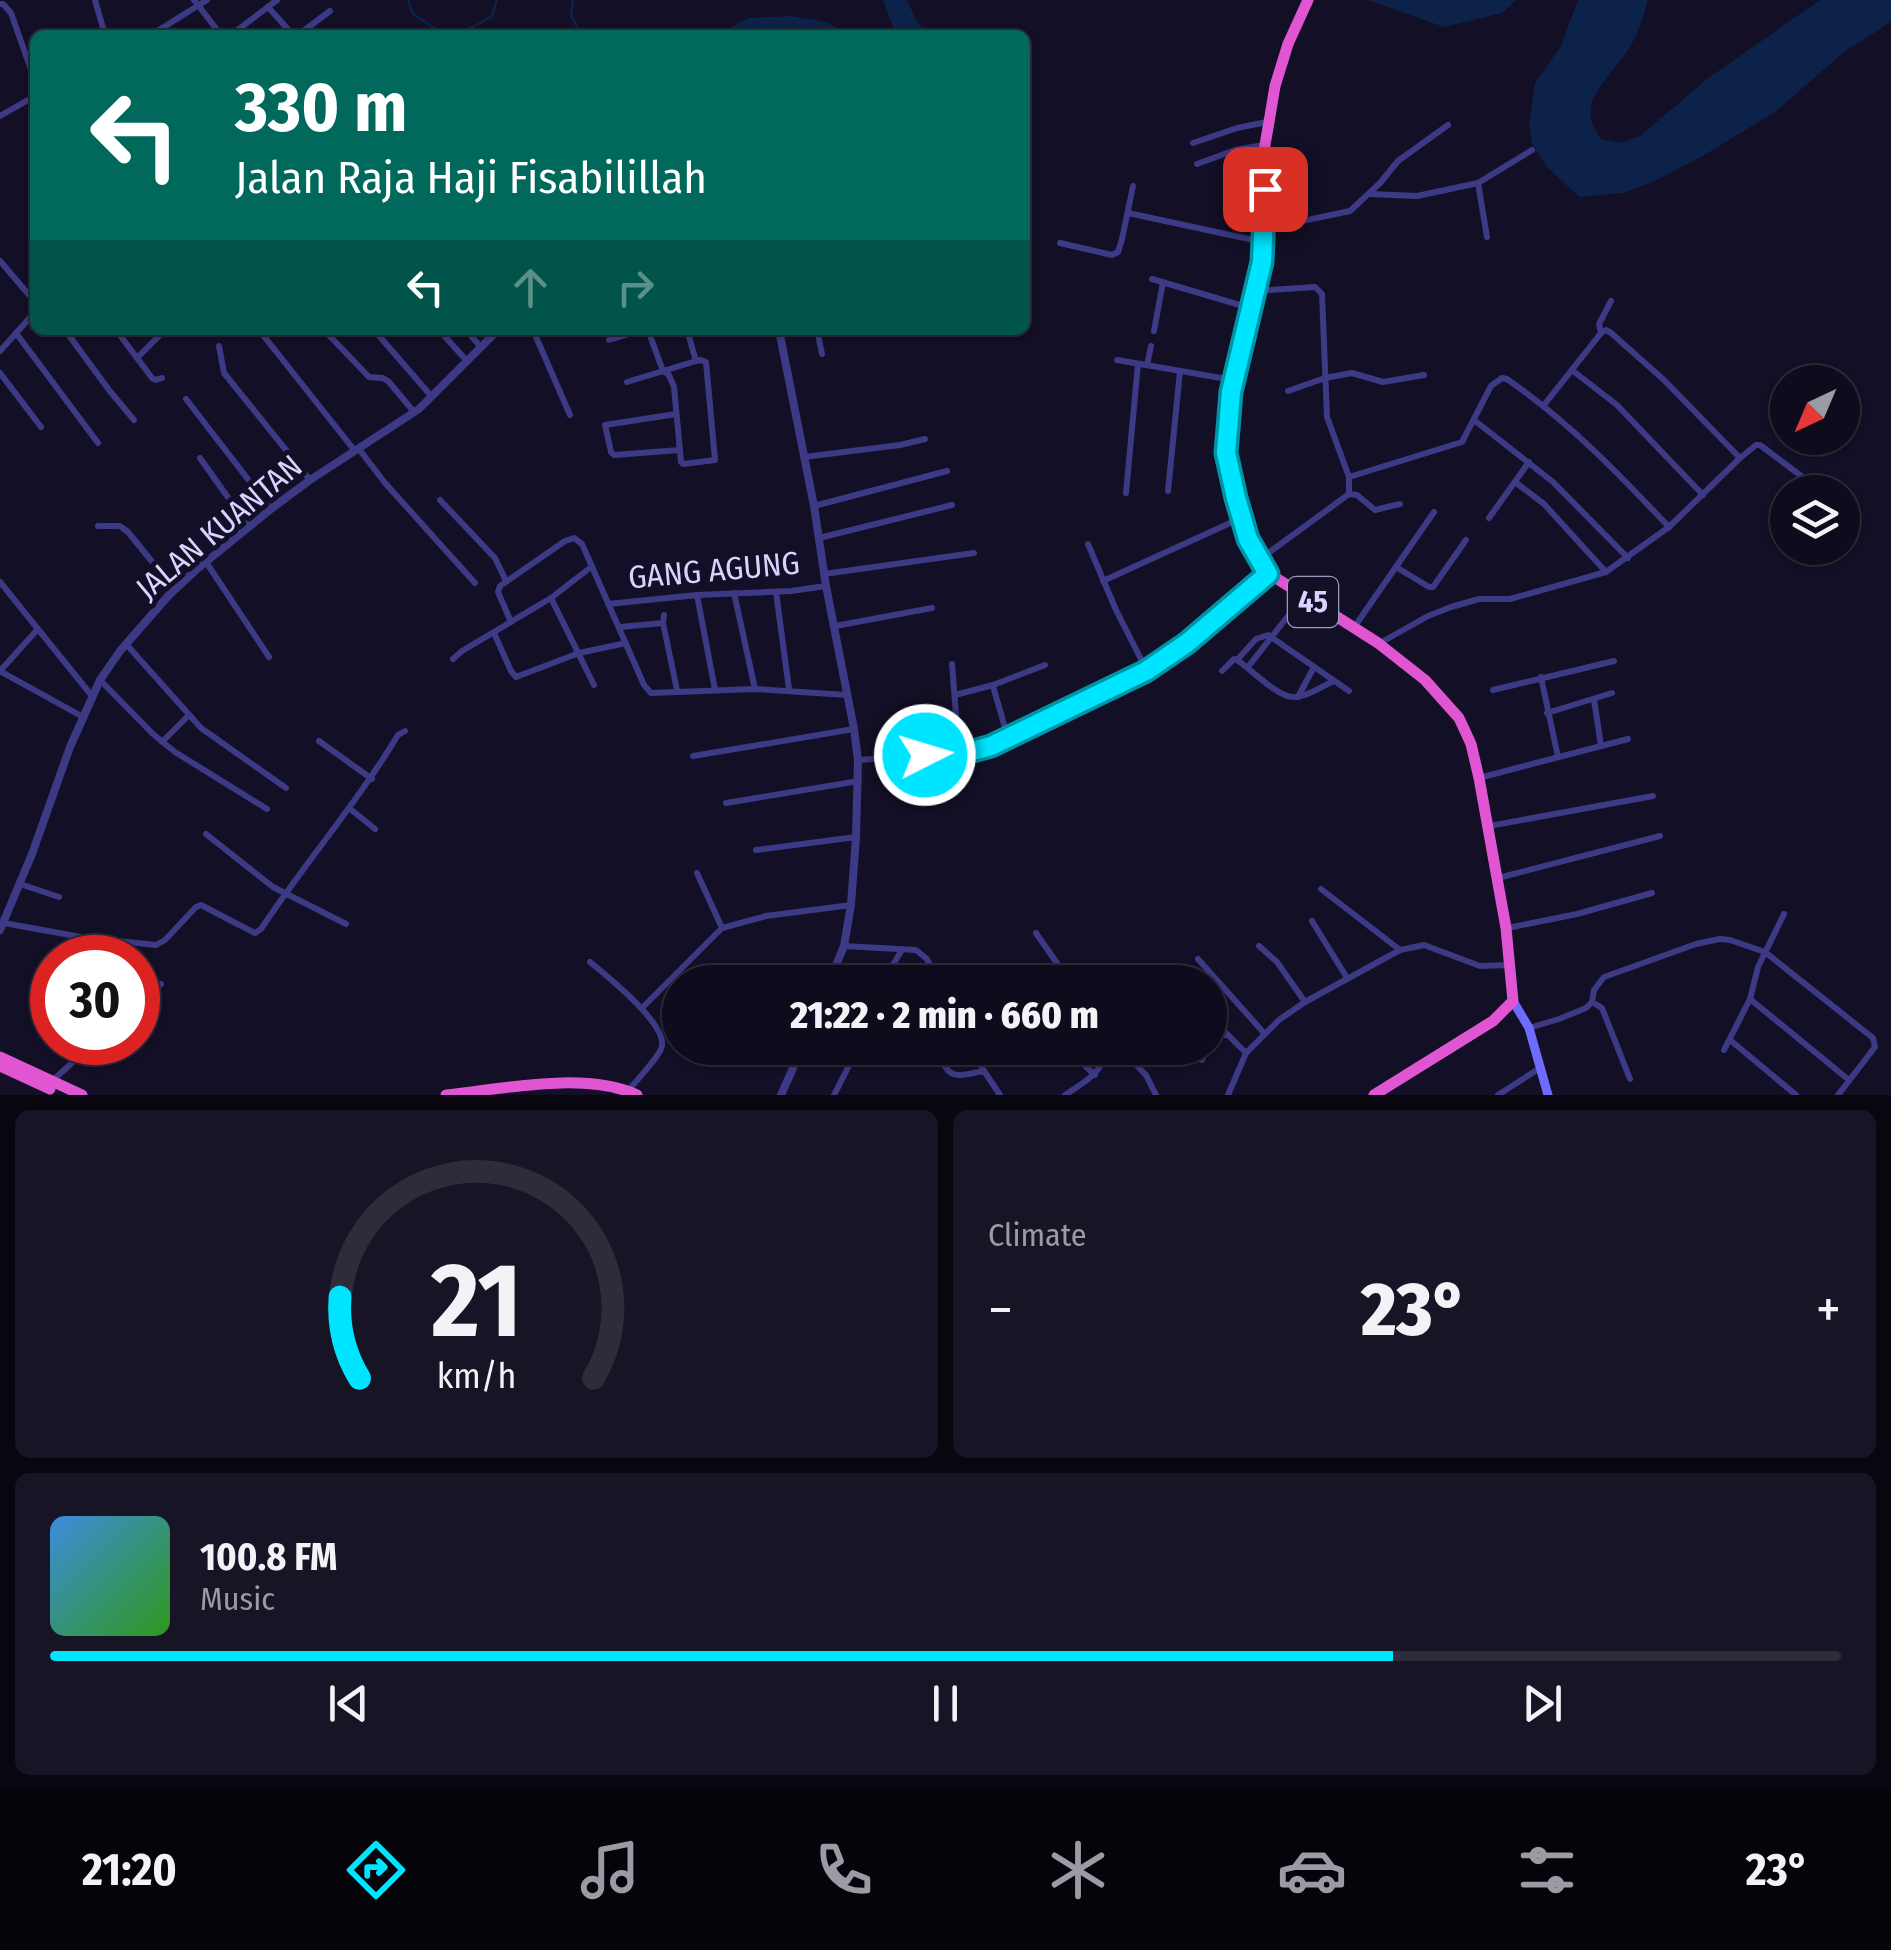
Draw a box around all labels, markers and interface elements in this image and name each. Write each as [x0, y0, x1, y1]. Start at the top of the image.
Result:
text: 330 m [235, 66, 407, 150]
icon: left [70, 70, 200, 200]
pin [1223, 147, 1308, 232]
text: Jalan Raja Haji Fisabilillah [235, 151, 707, 205]
icon: arrive [1238, 162, 1293, 217]
icon: left [398, 260, 453, 315]
icon: ahead [503, 260, 558, 315]
icon: right [608, 260, 663, 315]
north arrow [1770, 365, 1860, 455]
map controls [1770, 365, 1860, 565]
street label: JALAN KUANTAN [128, 447, 310, 607]
button: layers [1770, 475, 1860, 565]
street label: GANG AGUNG [627, 544, 801, 596]
road number: 45 [1288, 577, 1338, 627]
position arrow [873, 703, 977, 807]
speed limit sign: 30 [30, 935, 160, 1065]
text: 21:22 · 2 min · 660 m [790, 992, 1099, 1038]
text: Climate [988, 1216, 1087, 1254]
text: 21 [430, 1239, 522, 1364]
text: 23° [1361, 1265, 1468, 1355]
text: − [988, 1277, 1013, 1343]
text: + [1816, 1277, 1841, 1343]
text: km/h [437, 1355, 516, 1397]
text: 100.8 FM [200, 1534, 337, 1580]
text: Music [200, 1580, 275, 1618]
icon: previous [321, 1676, 376, 1731]
icon: pause [918, 1676, 973, 1731]
icon: next [1515, 1676, 1570, 1731]
icon: directions [341, 1835, 411, 1905]
icon: music [575, 1835, 645, 1905]
icon: phone [809, 1835, 879, 1905]
icon: climate [1043, 1835, 1113, 1905]
icon: car [1277, 1835, 1347, 1905]
icon: filters [1512, 1835, 1582, 1905]
text: 21:20 [82, 1843, 177, 1897]
text: 23° [1746, 1843, 1809, 1897]

